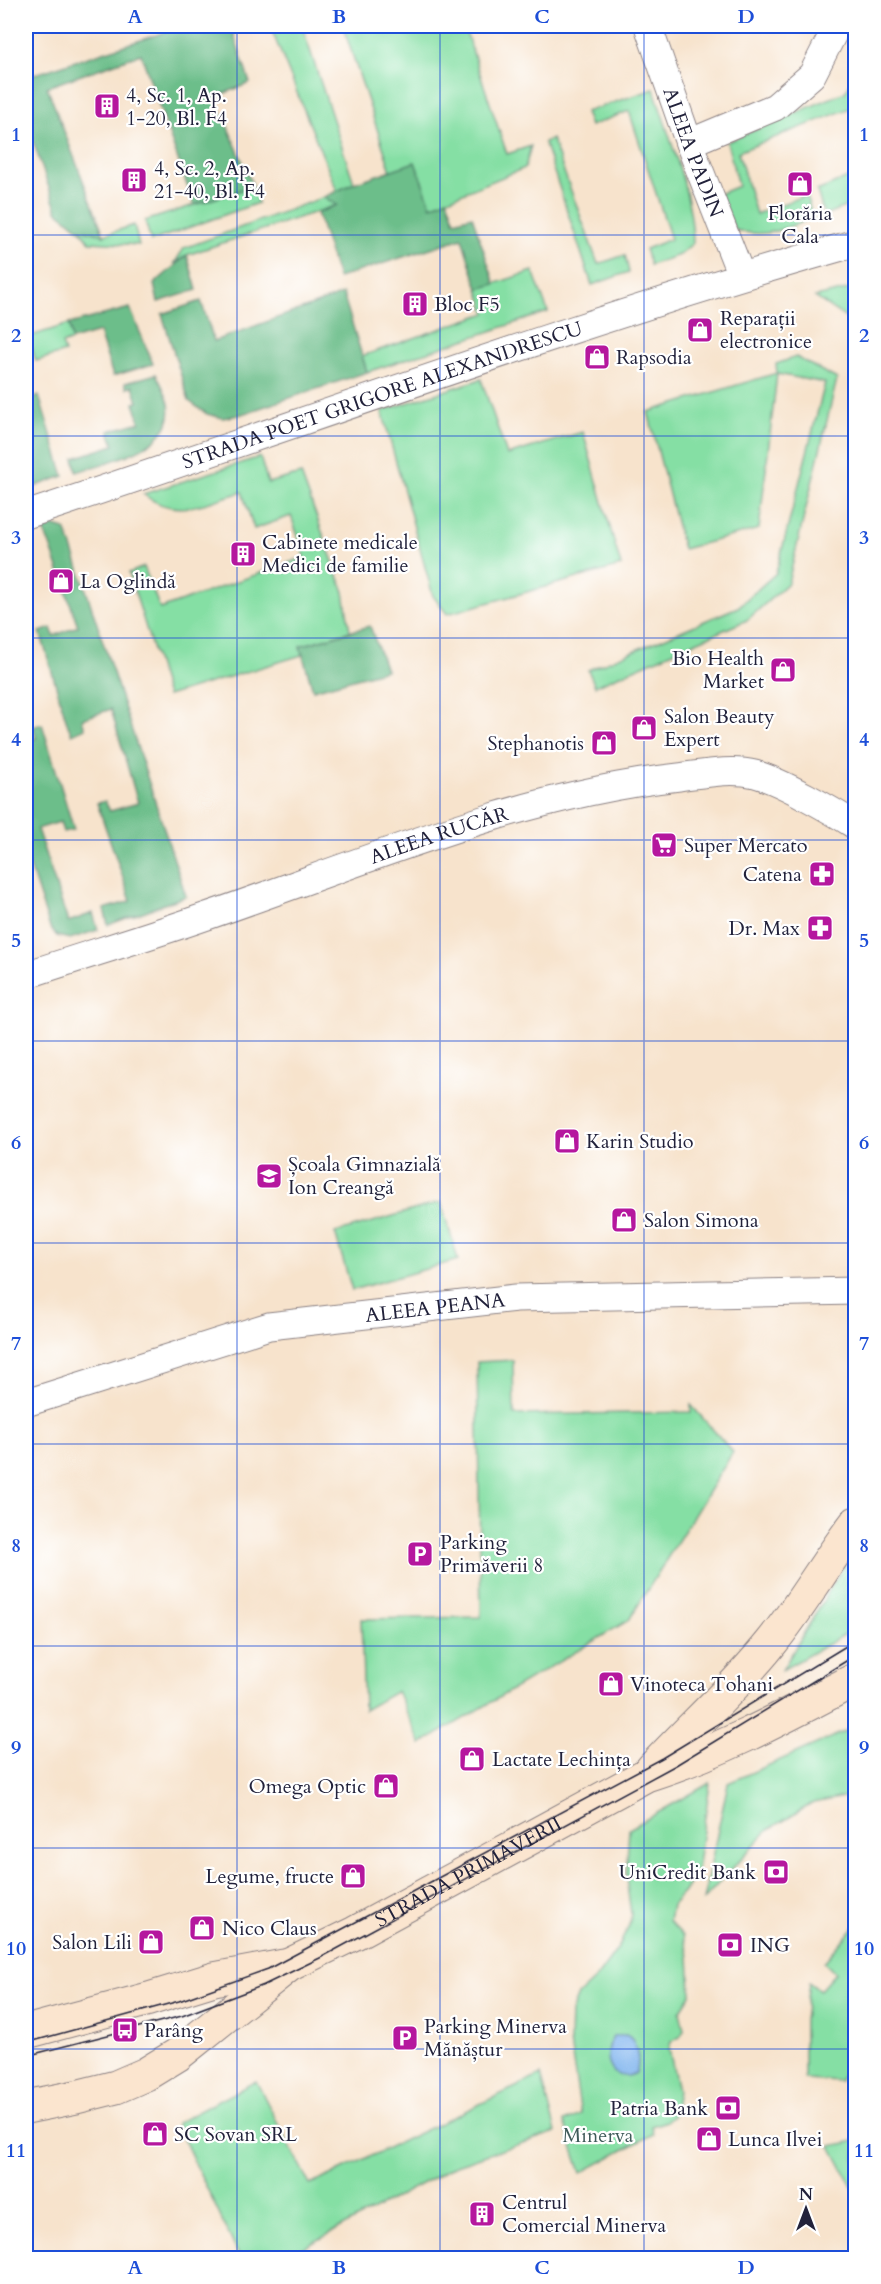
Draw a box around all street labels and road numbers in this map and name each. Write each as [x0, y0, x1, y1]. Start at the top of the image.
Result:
street label: ALEEA PADIN [657, 83, 730, 221]
street label: STRADA POET GRIGORE ALEXANDRESCU [178, 314, 587, 475]
street label: ALEEA RUCĂR [366, 800, 511, 870]
street label: ALEEA PEANA [364, 1286, 507, 1328]
street label: STRADA PRIMĂVERII [370, 1810, 566, 1933]

